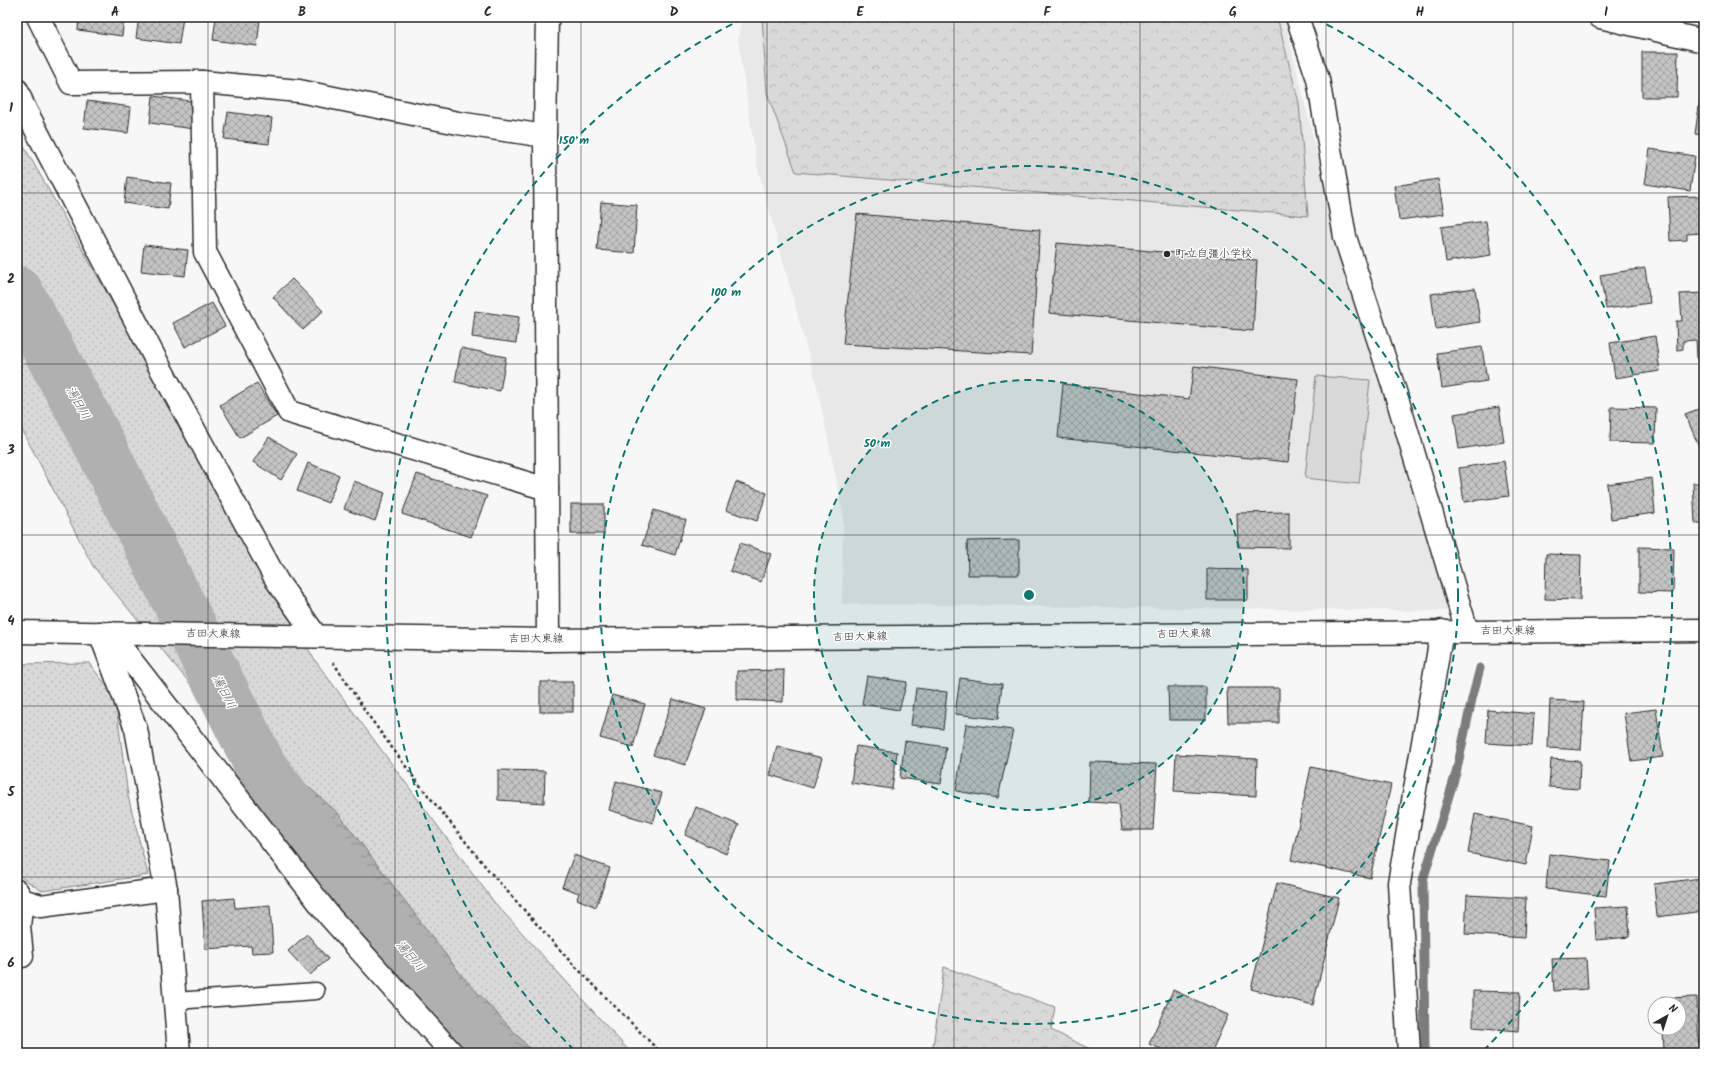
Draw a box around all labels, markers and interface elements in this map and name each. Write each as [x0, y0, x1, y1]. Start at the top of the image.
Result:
text: A [111, 2, 119, 23]
text: B [298, 2, 306, 23]
text: C [484, 2, 492, 23]
text: D [670, 2, 679, 23]
text: E [856, 2, 864, 23]
text: F [1043, 2, 1051, 23]
text: G [1229, 2, 1237, 23]
text: H [1416, 2, 1425, 23]
text: I [1604, 2, 1608, 23]
text: 1 [9, 98, 13, 119]
text: 150 m [559, 131, 589, 150]
place label: 町立自彊小学校 [1175, 245, 1252, 263]
marker: 町立自彊小学校 [1162, 249, 1172, 259]
text: 2 [7, 269, 15, 290]
text: 100 m [711, 283, 741, 302]
water label: 湯日川 [61, 383, 95, 423]
text: 50 m [863, 434, 891, 453]
text: 3 [6, 440, 15, 461]
centre of rings [1022, 588, 1036, 602]
text: 4 [7, 611, 15, 632]
street label: 吉田大東線 [1481, 622, 1536, 640]
street label: 吉田大東線 [185, 625, 241, 643]
street label: 吉田大東線 [1156, 625, 1212, 643]
street label: 吉田大東線 [832, 628, 888, 646]
street label: 吉田大東線 [509, 630, 564, 648]
water label: 湯日川 [207, 672, 241, 712]
text: 5 [7, 782, 16, 803]
water label: 湯日川 [391, 936, 429, 976]
text: 6 [7, 953, 15, 974]
north arrow [1647, 996, 1687, 1036]
text: N [1664, 1000, 1681, 1018]

